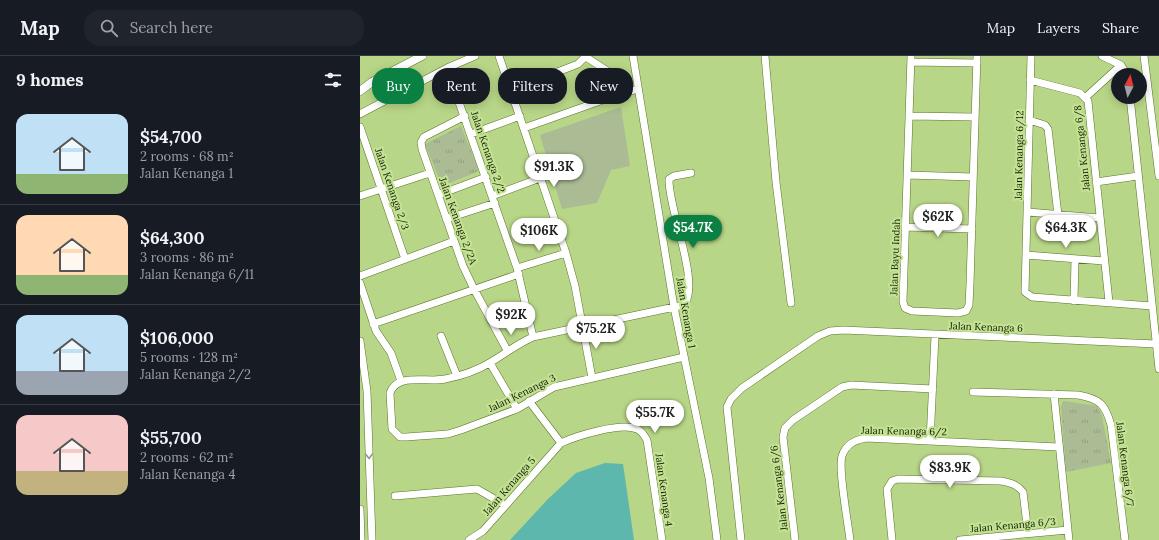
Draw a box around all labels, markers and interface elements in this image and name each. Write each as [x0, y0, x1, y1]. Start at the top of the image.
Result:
search box [84, 10, 364, 46]
text: Map [20, 16, 60, 40]
icon: search [98, 17, 120, 39]
text: Search here [130, 18, 213, 37]
text: Map [987, 19, 1015, 37]
text: Layers [1037, 19, 1080, 37]
text: Share [1102, 19, 1139, 37]
chip: Buy [372, 68, 424, 104]
chip: Rent [432, 68, 490, 104]
chip: Filters [498, 68, 567, 104]
chip: New [575, 68, 633, 104]
north arrow [1111, 68, 1147, 104]
map controls [1111, 68, 1147, 104]
text: 9 homes [16, 69, 83, 91]
icon: filters [322, 69, 344, 91]
street label: Jalan Kenanga 6/8 [1071, 104, 1093, 192]
street label: Jalan Kenanga 2/2 [468, 109, 508, 195]
street label: Jalan Kenanga 6/12 [1012, 110, 1026, 201]
text: $54,700 [140, 126, 202, 148]
icon: home [48, 130, 96, 178]
street label: Jalan Kenanga 2/3 [372, 145, 412, 232]
text: 2 rooms · 68 m² [140, 148, 234, 165]
pin: $91.3K [521, 154, 587, 188]
text: $91.3K [534, 158, 574, 175]
text: Jalan Kenanga 1 [140, 165, 233, 182]
street label: Jalan Kenanga 2/2A [436, 175, 480, 267]
pin: $62K [914, 204, 962, 238]
text: $62K [922, 208, 954, 225]
pin: $54.7K [660, 215, 726, 249]
pin: $64.3K [1033, 215, 1099, 249]
pin: $106K [511, 218, 567, 252]
street label: Jalan Bayu Indah [887, 218, 903, 297]
text: $54.7K [673, 219, 713, 236]
text: $64.3K [1045, 219, 1087, 236]
text: $106K [520, 222, 558, 239]
text: $64,300 [140, 227, 204, 249]
icon: home [48, 231, 96, 279]
text: 3 rooms · 86 m² [140, 249, 234, 266]
text: Jalan Kenanga 6/11 [140, 266, 254, 283]
street label: Jalan Kenanga 1 [673, 276, 699, 350]
pin: $92K [487, 302, 535, 336]
text: $92K [495, 306, 527, 323]
pin: $75.2K [563, 316, 629, 350]
street label: Jalan Kenanga 6 [948, 319, 1023, 335]
text: $75.2K [576, 320, 616, 337]
text: $106,000 [140, 327, 214, 349]
icon: home [48, 331, 96, 379]
text: 5 rooms · 128 m² [140, 349, 238, 366]
text: Jalan Kenanga 2/2 [140, 366, 251, 383]
street label: Jalan Kenanga 3 [485, 371, 558, 415]
pin: $55.7K [622, 400, 688, 434]
text: $55.7K [635, 404, 675, 421]
street label: Jalan Kenanga 6/7 [1113, 420, 1137, 507]
street label: Jalan Kenanga 6/2 [860, 424, 947, 438]
text: $55,700 [140, 427, 202, 449]
icon: home [48, 431, 96, 479]
street label: Jalan Kenanga 6/6 [767, 444, 791, 532]
text: 2 rooms · 62 m² [140, 449, 233, 466]
street label: Jalan Kenanga 4 [652, 452, 676, 528]
one-way arrow [365, 453, 373, 459]
street label: Jalan Kenanga 5 [479, 454, 538, 519]
pin: $83.9K [917, 455, 983, 489]
text: $83.9K [929, 459, 971, 476]
text: Jalan Kenanga 4 [140, 466, 236, 483]
street label: Jalan Kenanga 6/3 [969, 515, 1057, 535]

